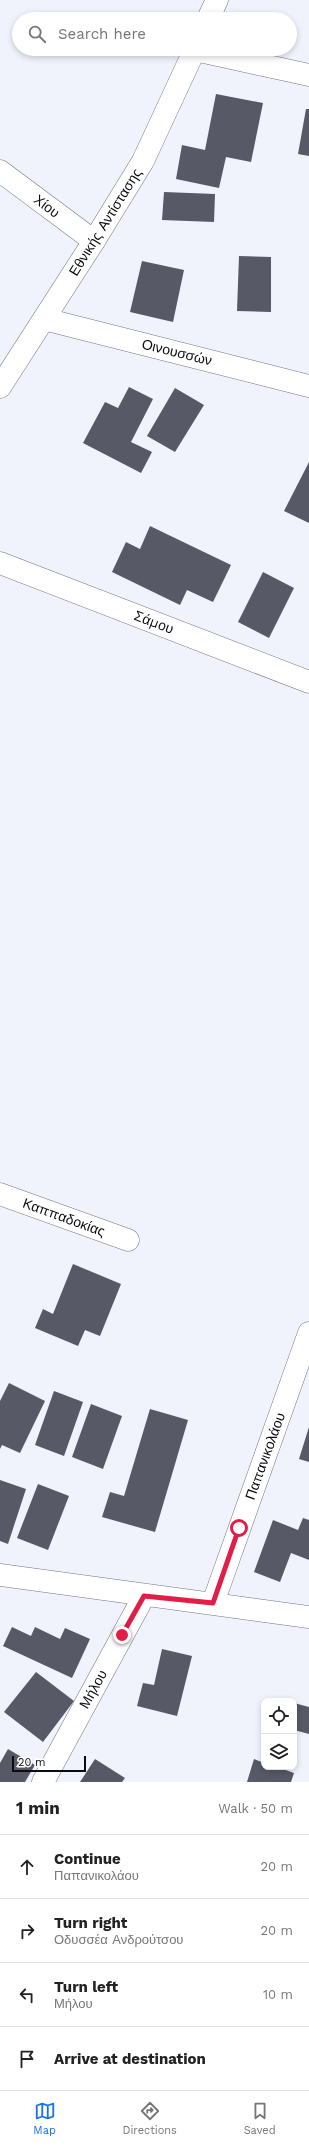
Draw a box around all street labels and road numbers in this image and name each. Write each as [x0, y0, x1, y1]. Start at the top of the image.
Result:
street label: Εθνικής Αντίστασης [65, 165, 145, 279]
street label: Χίου [31, 191, 63, 221]
street label: Οινουσσών [140, 336, 214, 368]
street label: Σάμου [132, 607, 176, 637]
street label: Καππαδοκίας [21, 1195, 108, 1239]
street label: Παπανικολάου [242, 1410, 288, 1502]
street label: Μήλου [76, 1667, 110, 1711]

